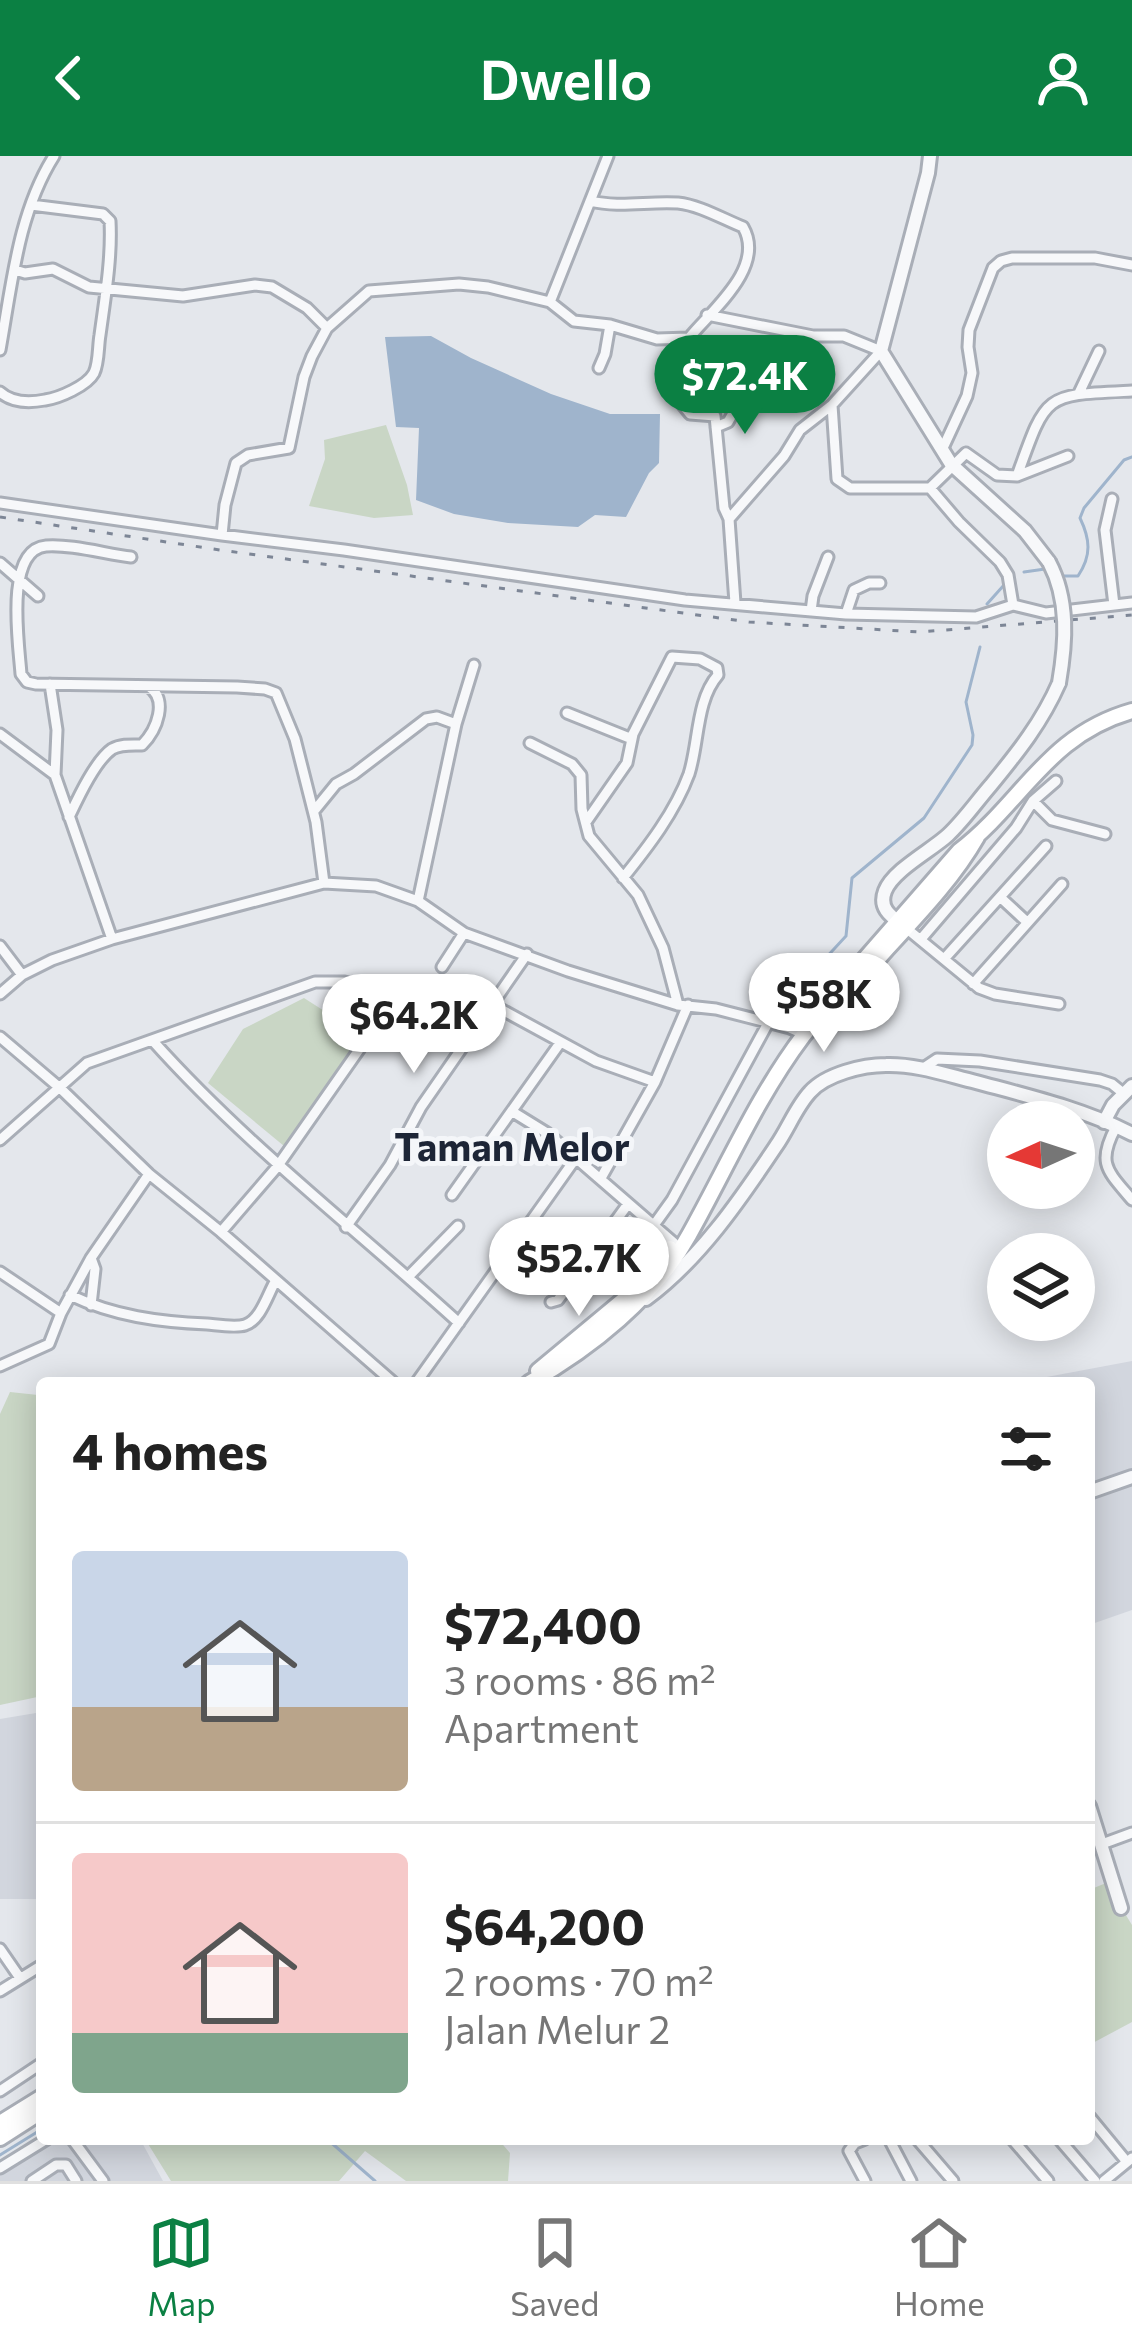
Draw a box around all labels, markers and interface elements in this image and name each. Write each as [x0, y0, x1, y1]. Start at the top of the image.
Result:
icon: back [36, 45, 102, 111]
text: Dwello [480, 45, 652, 111]
icon: person [1030, 45, 1096, 111]
pin: $72.4K [647, 335, 843, 437]
text: $72.4K [681, 350, 809, 398]
pin: $58K [753, 953, 895, 1055]
text: $58K [776, 968, 872, 1016]
pin: $64.2K [316, 974, 512, 1076]
text: $64.2K [349, 989, 479, 1037]
north arrow [987, 1101, 1095, 1209]
map controls [987, 1101, 1095, 1341]
district label: Taman Melor [394, 1121, 630, 1169]
pin: $52.7K [481, 1217, 677, 1319]
text: $52.7K [516, 1232, 642, 1280]
button: layers [987, 1233, 1095, 1341]
icon: filters [993, 1416, 1059, 1482]
text: 4 homes [72, 1418, 268, 1481]
text: $72,400 [444, 1592, 642, 1655]
icon: home [168, 1599, 312, 1743]
text: 3 rooms · 86 m² [444, 1655, 716, 1703]
text: Apartment [444, 1703, 639, 1751]
text: $64,200 [444, 1893, 645, 1956]
icon: home [168, 1901, 312, 2045]
text: 2 rooms · 70 m² [444, 1956, 714, 2004]
text: Jalan Melur 2 [444, 2004, 670, 2052]
tab: Map [147, 2210, 215, 2323]
tab: Saved [510, 2210, 599, 2323]
tab: Home [894, 2210, 985, 2323]

